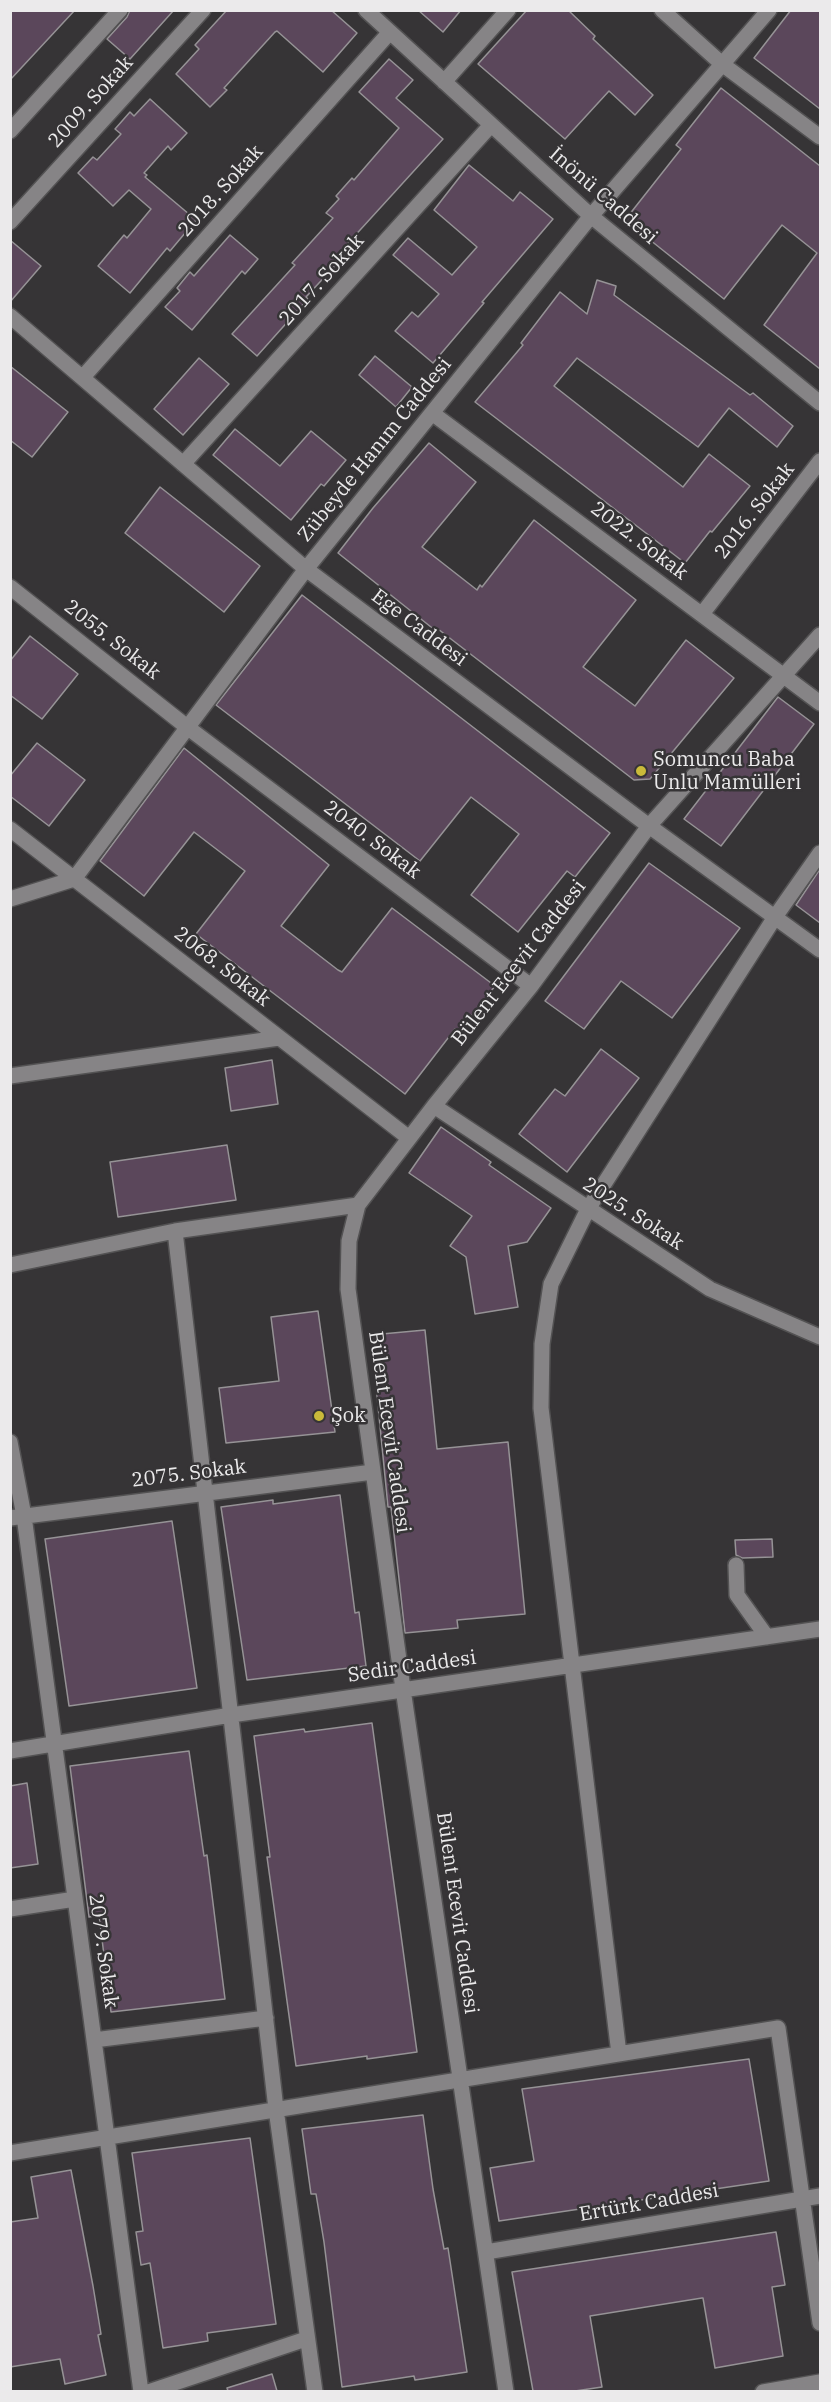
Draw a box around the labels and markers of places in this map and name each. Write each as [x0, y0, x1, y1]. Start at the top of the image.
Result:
place label: Somuncu Baba Unlu Mamülleri [653, 748, 801, 795]
marker: Somuncu Baba Unlu Mamülleri [634, 764, 648, 778]
place label: Şok [331, 1404, 366, 1428]
marker: Şok [312, 1409, 326, 1423]

